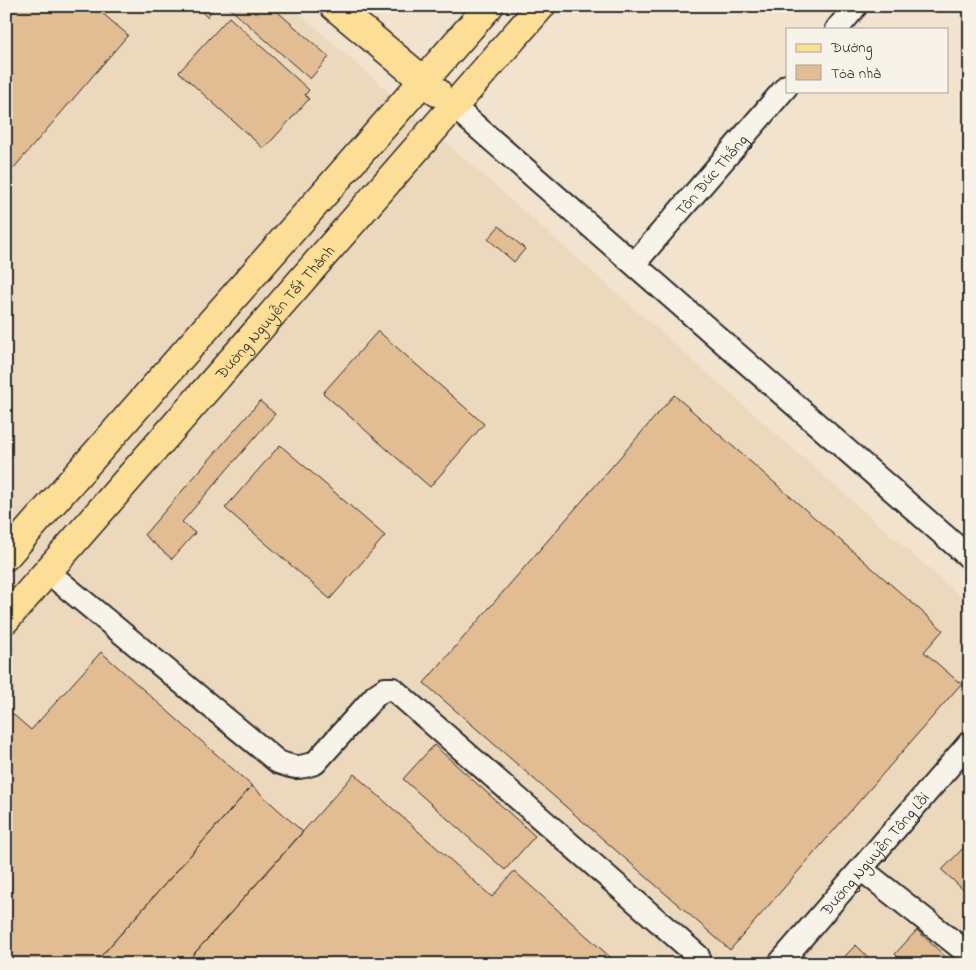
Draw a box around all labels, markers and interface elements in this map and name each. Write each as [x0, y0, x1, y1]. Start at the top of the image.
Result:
legend [786, 28, 948, 92]
text: Đường [830, 37, 873, 60]
text: Tòa nhà [831, 63, 881, 85]
street label: Tôn Đức Thắng [670, 130, 755, 222]
street label: Đường Nguyễn Tất Thành [210, 240, 341, 386]
street label: Đường Nguyễn Tông Lỗi [815, 787, 936, 923]

